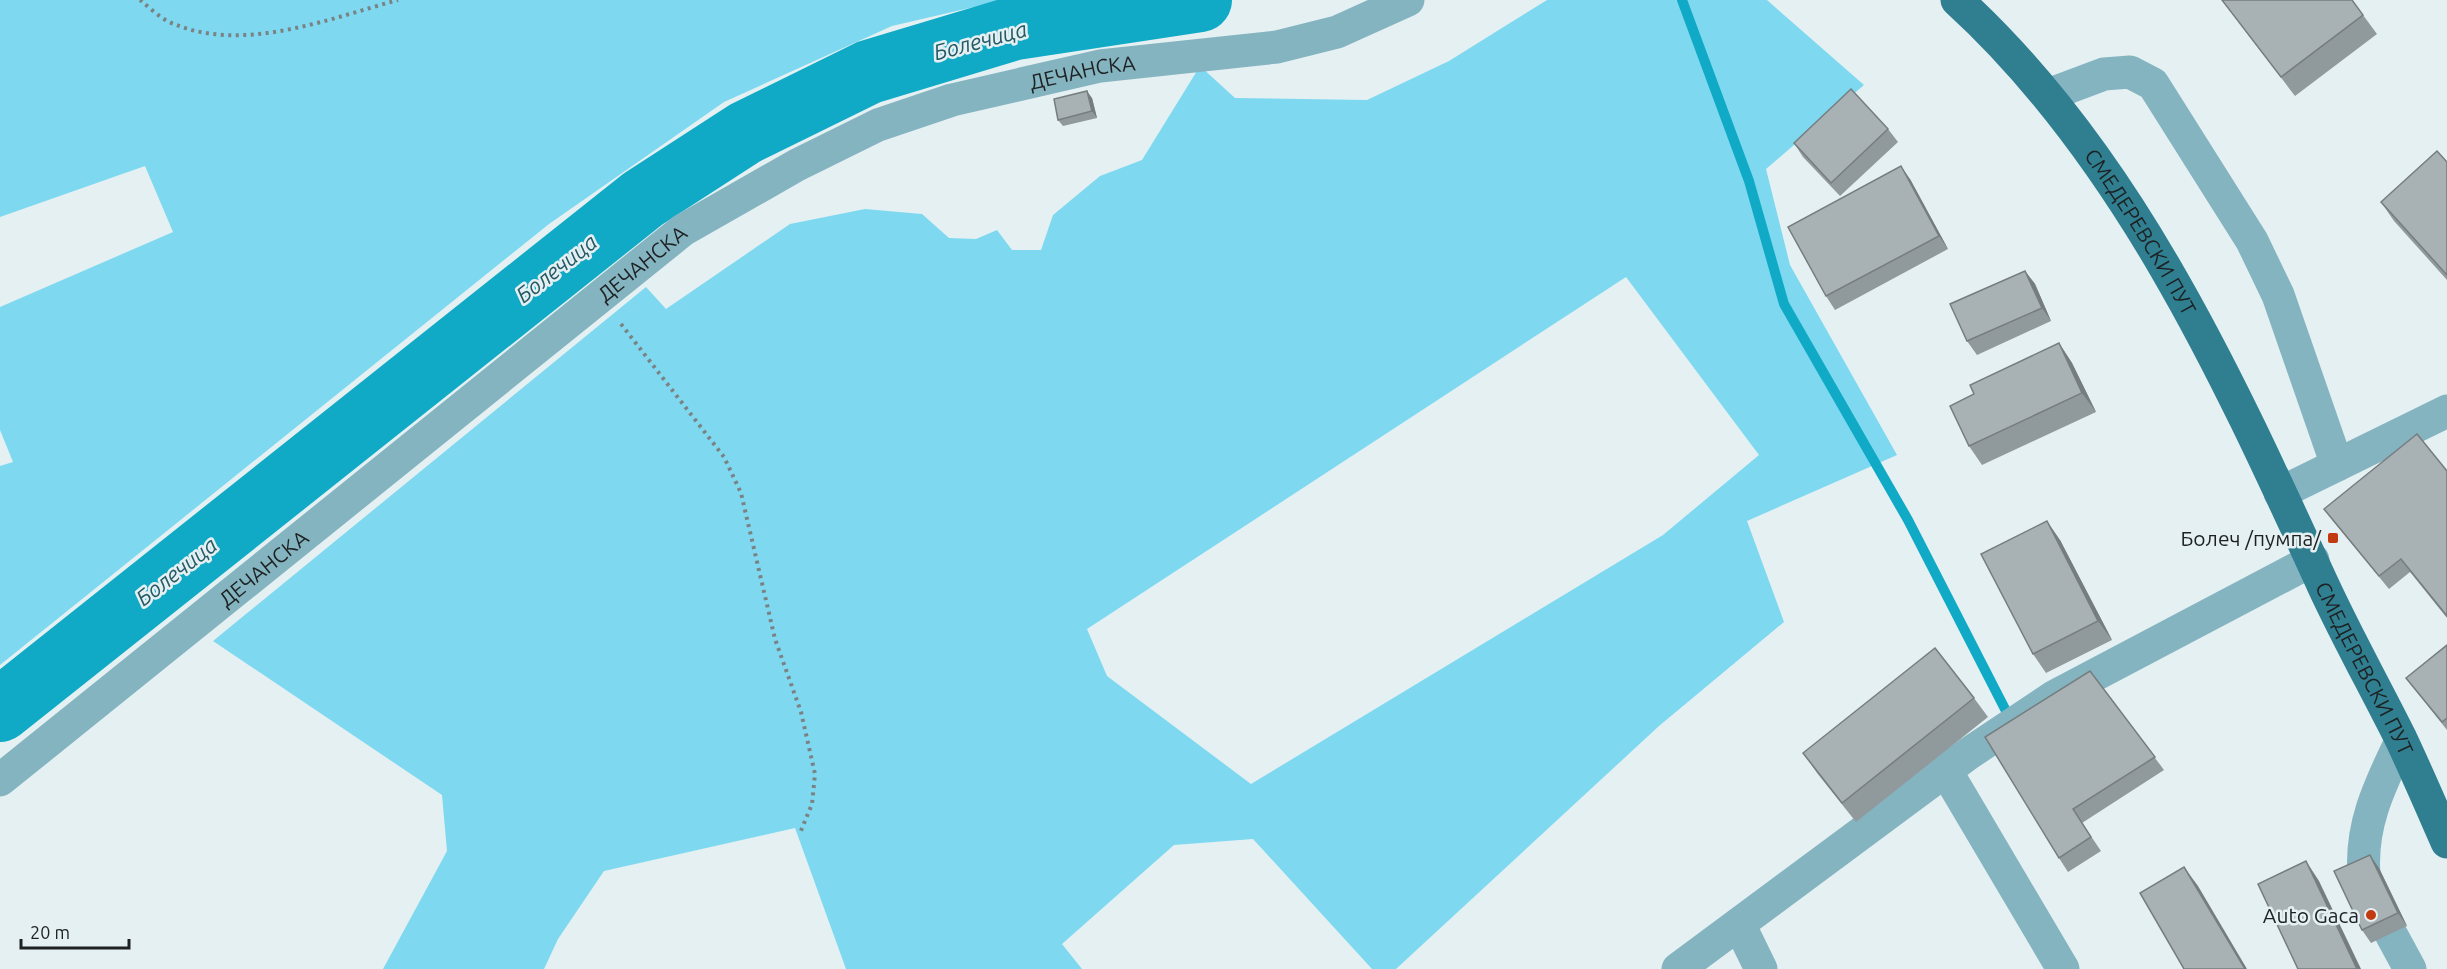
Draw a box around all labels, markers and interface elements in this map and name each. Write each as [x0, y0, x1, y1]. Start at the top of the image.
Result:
water label: Болечица [931, 16, 1030, 64]
street label: ДЕЧАНСКА [1027, 50, 1137, 94]
street label: СМЕДЕРЕВСКИ ПУТ [2080, 144, 2201, 319]
street label: ДЕЧАНСКА [592, 220, 691, 306]
water label: Болечица [511, 229, 601, 307]
street label: ДЕЧАНСКА [214, 525, 313, 611]
place label: Болеч /пумпа/ [2180, 526, 2322, 550]
marker: Болеч /пумпа/ [2326, 531, 2340, 545]
water label: Болечица [131, 532, 221, 610]
street label: СМЕДЕРЕВСКИ ПУТ [2311, 578, 2419, 759]
place label: Auto Gaca [2263, 903, 2359, 927]
marker: Auto Gaca [2364, 908, 2378, 922]
scale bar [21, 912, 129, 950]
text: 20 m [30, 922, 70, 942]

